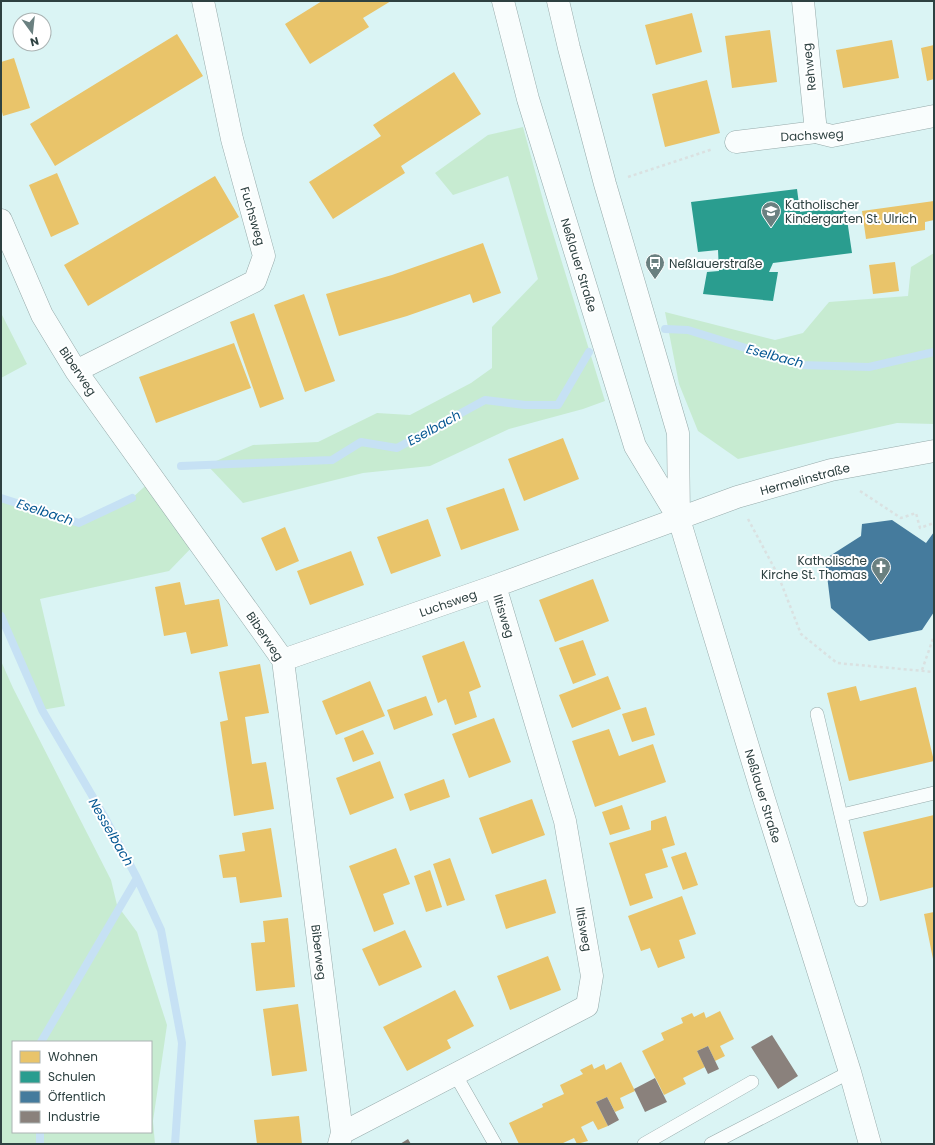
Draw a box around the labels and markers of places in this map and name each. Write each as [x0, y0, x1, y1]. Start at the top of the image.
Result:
place label: Katholischer Kindergarten St. Ulrich [785, 196, 917, 227]
school or university icon: Katholischer Kindergarten St. Ulrich [760, 200, 782, 228]
bus stop icon: Neßlauerstraße [644, 252, 666, 280]
place label: Neßlauerstraße [669, 255, 763, 272]
place label: Katholische Kirche St. Thomas [761, 552, 867, 583]
church icon: Katholische Kirche St. Thomas [870, 556, 892, 584]

